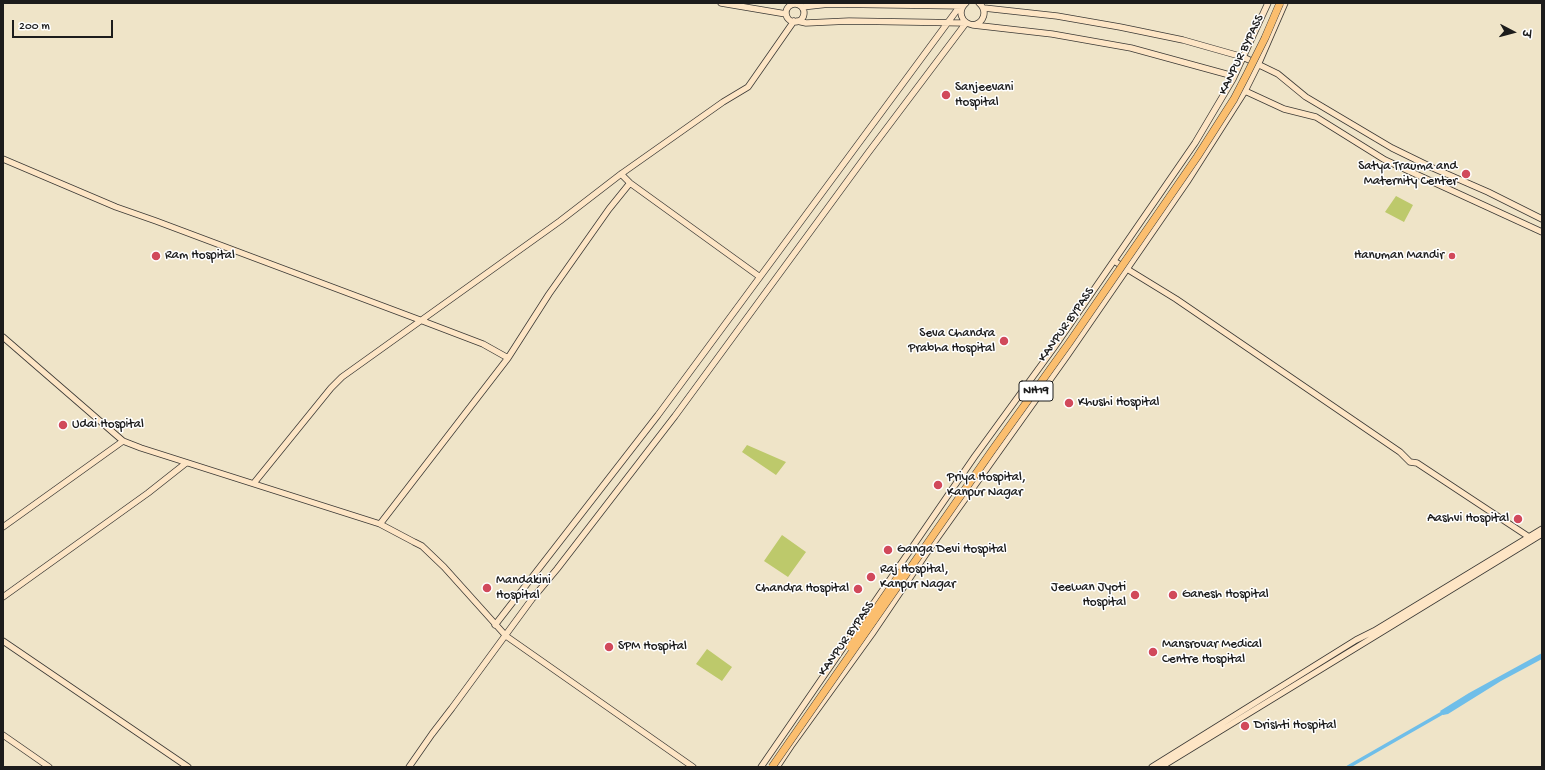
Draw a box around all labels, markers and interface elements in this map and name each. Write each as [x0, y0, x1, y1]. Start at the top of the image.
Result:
scale bar [14, 12, 115, 38]
street label: KANPUR BYPASS [1216, 12, 1268, 98]
north arrow [1493, 12, 1533, 52]
text: 200 m [19, 20, 50, 34]
text: उ [1519, 29, 1531, 38]
place label: Sanjeevani Hospital [955, 80, 1014, 111]
marker: Sanjeevani Hospital [940, 89, 952, 101]
place label: Satya Trauma and Maternity Center [1358, 159, 1457, 190]
marker: Satya Trauma and Maternity Center [1460, 168, 1472, 180]
place label: Ram Hospital [165, 248, 235, 264]
place label: Hanuman Mandir [1354, 248, 1444, 264]
marker: Ram Hospital [150, 250, 162, 262]
marker: Hanuman Mandir [1447, 251, 1457, 261]
street label: KANPUR BYPASS [1036, 285, 1098, 365]
place label: Seva Chandra Prabha Hospital [908, 326, 995, 357]
marker: Seva Chandra Prabha Hospital [998, 335, 1010, 347]
road number: NH19 [1019, 381, 1053, 401]
place label: Khushi Hospital [1078, 395, 1159, 411]
marker: Khushi Hospital [1063, 397, 1075, 409]
place label: Udai Hospital [72, 417, 144, 433]
marker: Udai Hospital [57, 419, 69, 431]
place label: Priya Hospital, Kanpur Nagar [947, 470, 1026, 501]
marker: Priya Hospital, Kanpur Nagar [932, 479, 944, 491]
place label: Aashvi Hospital [1427, 511, 1509, 527]
marker: Aashvi Hospital [1512, 513, 1524, 525]
place label: Ganga Devi Hospital [897, 542, 1007, 558]
marker: Ganga Devi Hospital [882, 544, 894, 556]
place label: Raj Hospital, Kanpur Nagar [880, 562, 956, 593]
marker: Raj Hospital, Kanpur Nagar [865, 571, 877, 583]
place label: Mandakini Hospital [496, 573, 551, 604]
place label: Jeewan Jyoti Hospital [1051, 580, 1126, 611]
place label: Chandra Hospital [756, 581, 849, 597]
marker: Mandakini Hospital [481, 582, 493, 594]
marker: Chandra Hospital [852, 583, 864, 595]
place label: Ganesh Hospital [1182, 587, 1269, 603]
marker: Jeewan Jyoti Hospital [1129, 589, 1141, 601]
marker: Ganesh Hospital [1167, 589, 1179, 601]
street label: KANPUR BYPASS [816, 599, 878, 679]
place label: Mansrovar Medical Centre Hospital [1162, 637, 1262, 668]
place label: SPM Hospital [618, 639, 687, 655]
marker: SPM Hospital [603, 641, 615, 653]
marker: Mansrovar Medical Centre Hospital [1147, 646, 1159, 658]
place label: Drishti Hospital [1254, 718, 1336, 734]
marker: Drishti Hospital [1239, 720, 1251, 732]

